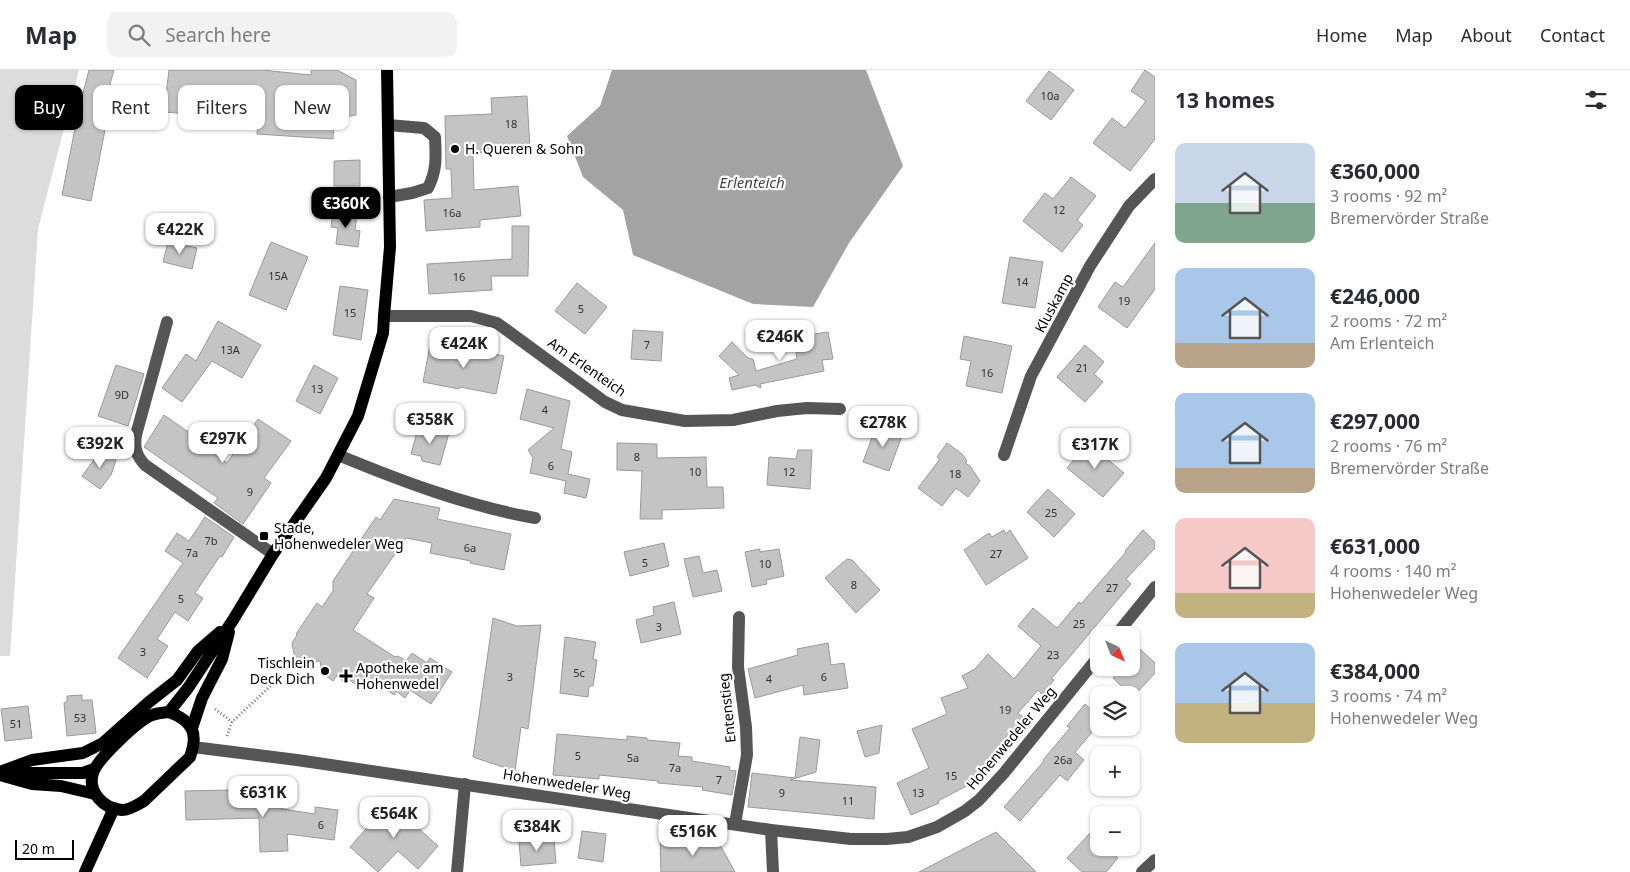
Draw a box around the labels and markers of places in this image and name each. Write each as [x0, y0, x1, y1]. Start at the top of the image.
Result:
place label: H. Queren & Sohn [465, 139, 583, 158]
marker: H. Queren & Sohn [449, 143, 461, 155]
pin: €360K [311, 186, 381, 229]
pin: €422K [145, 212, 215, 255]
pin: €246K [745, 320, 815, 362]
pin: €424K [429, 326, 499, 369]
pin: €358K [395, 402, 465, 445]
pin: €278K [848, 406, 918, 448]
pin: €297K [188, 422, 258, 464]
pin: €392K [65, 426, 135, 469]
pin: €317K [1060, 428, 1130, 470]
place label: Stade, Hohenwedeler Weg [274, 518, 404, 553]
marker: Stade, Hohenwedeler Weg [258, 530, 270, 542]
place label: Tischlein Deck Dich [250, 653, 315, 688]
place label: Apotheke am Hohenwedel [356, 658, 444, 693]
marker: Tischlein Deck Dich [319, 665, 331, 677]
marker: Apotheke am Hohenwedel [340, 670, 352, 682]
pin: €631K [228, 776, 298, 818]
pin: €564K [359, 796, 429, 839]
pin: €384K [502, 810, 572, 852]
pin: €516K [658, 814, 728, 857]

